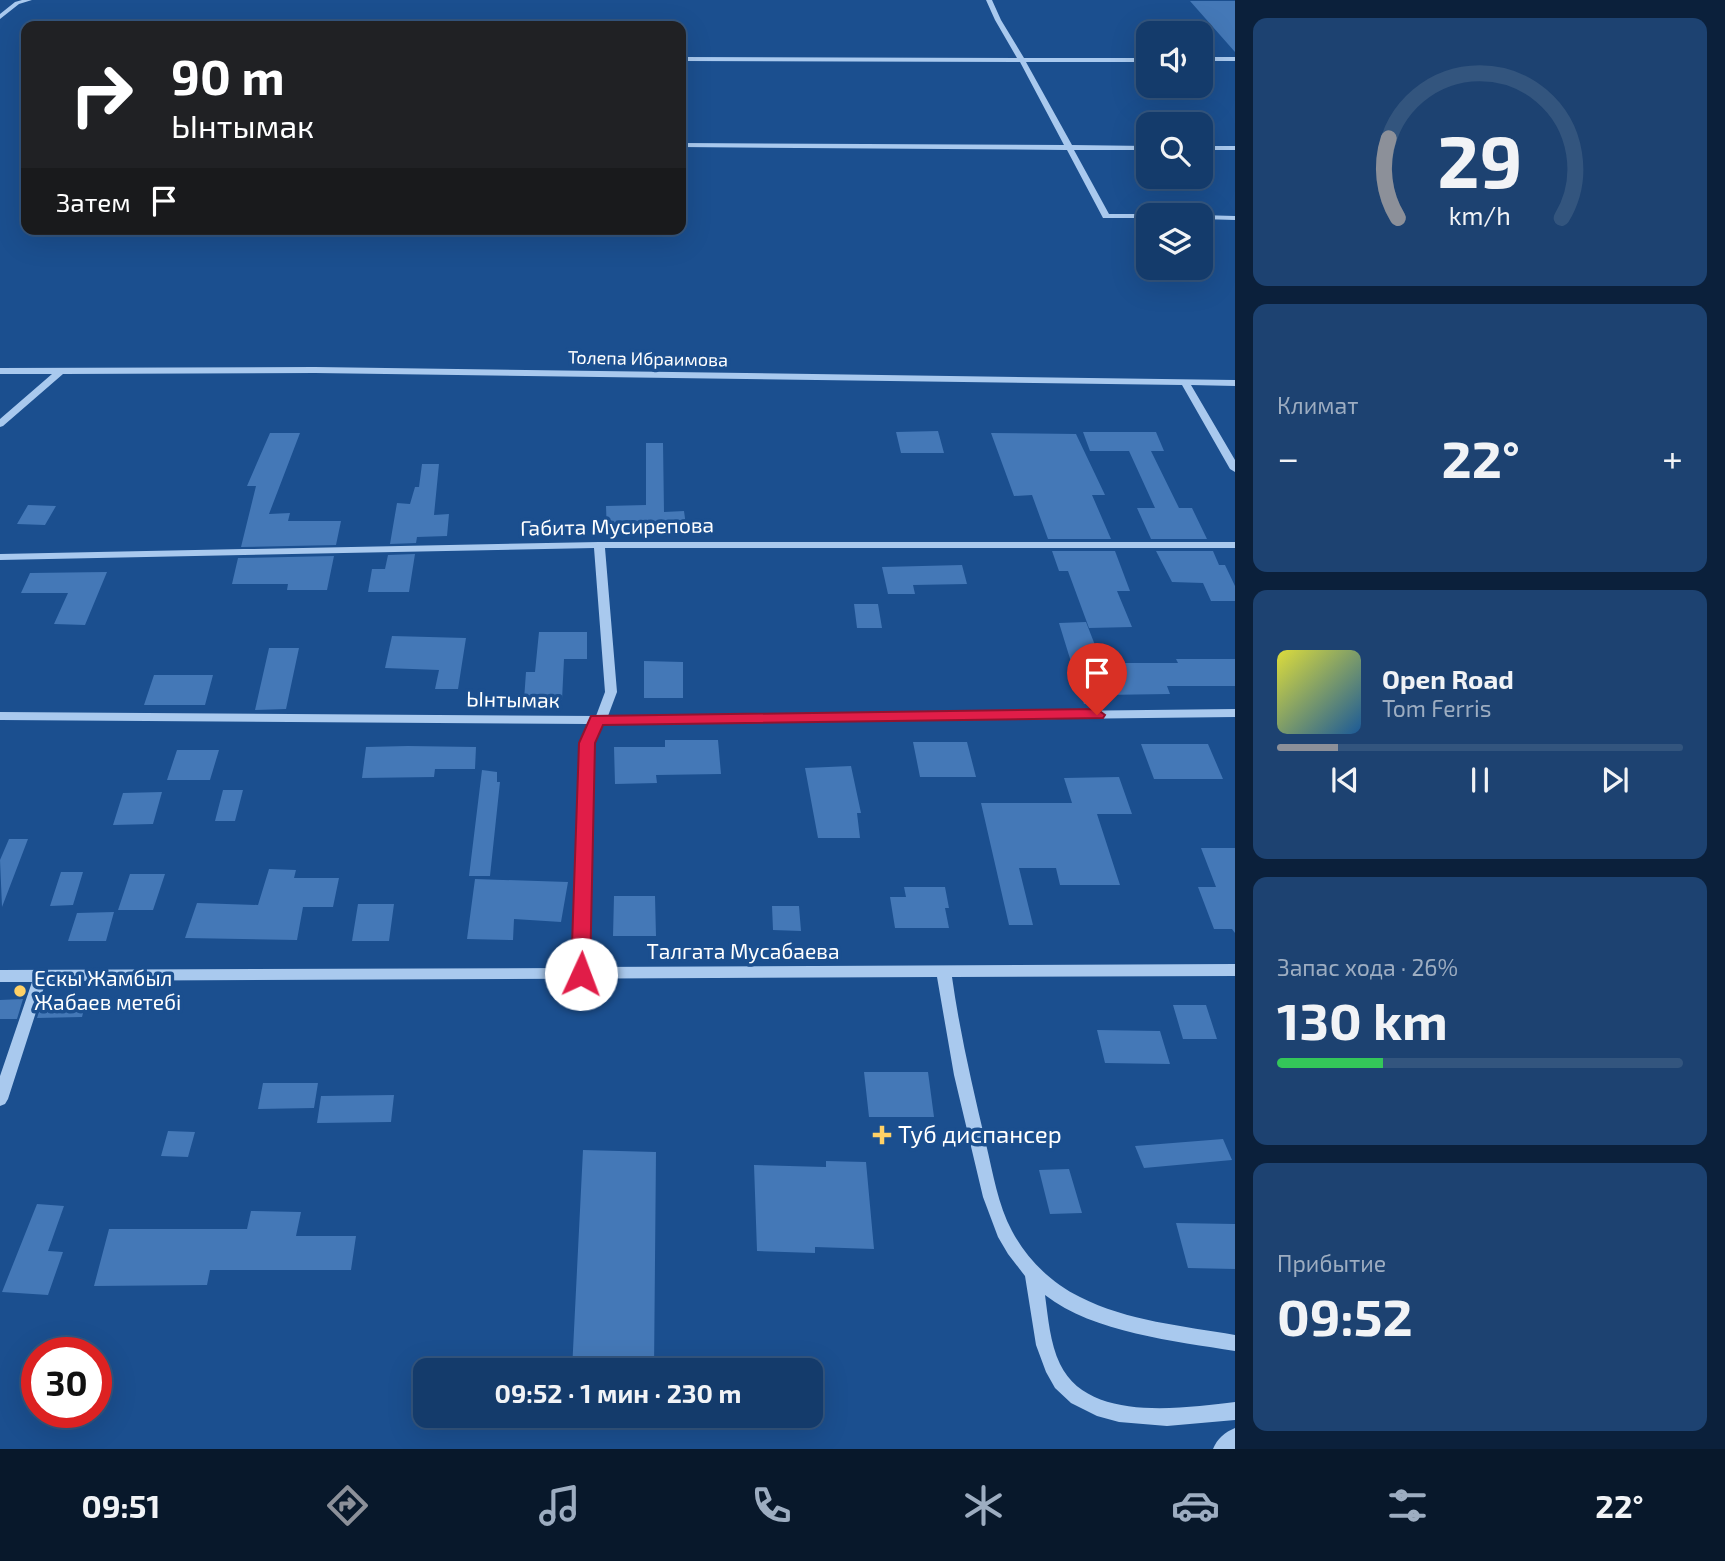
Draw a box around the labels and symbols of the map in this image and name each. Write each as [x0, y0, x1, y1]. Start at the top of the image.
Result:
street label: Толепа Ибраимова [568, 346, 728, 370]
street label: Габита Мусирепова [520, 511, 714, 541]
pin [1067, 643, 1127, 715]
street label: Ынтымак [466, 685, 560, 712]
position arrow [544, 937, 618, 1011]
street label: Талгата Мусабаева [646, 938, 840, 964]
place label: Ескы Жамбыл Жабаев метебі [34, 965, 181, 1014]
marker: Ескы Жамбыл Жабаев метебі [12, 983, 28, 999]
place label: Туб диспансер [898, 1119, 1062, 1149]
marker: Туб диспансер [872, 1125, 892, 1145]
speed limit sign: 30 [21, 1337, 112, 1428]

